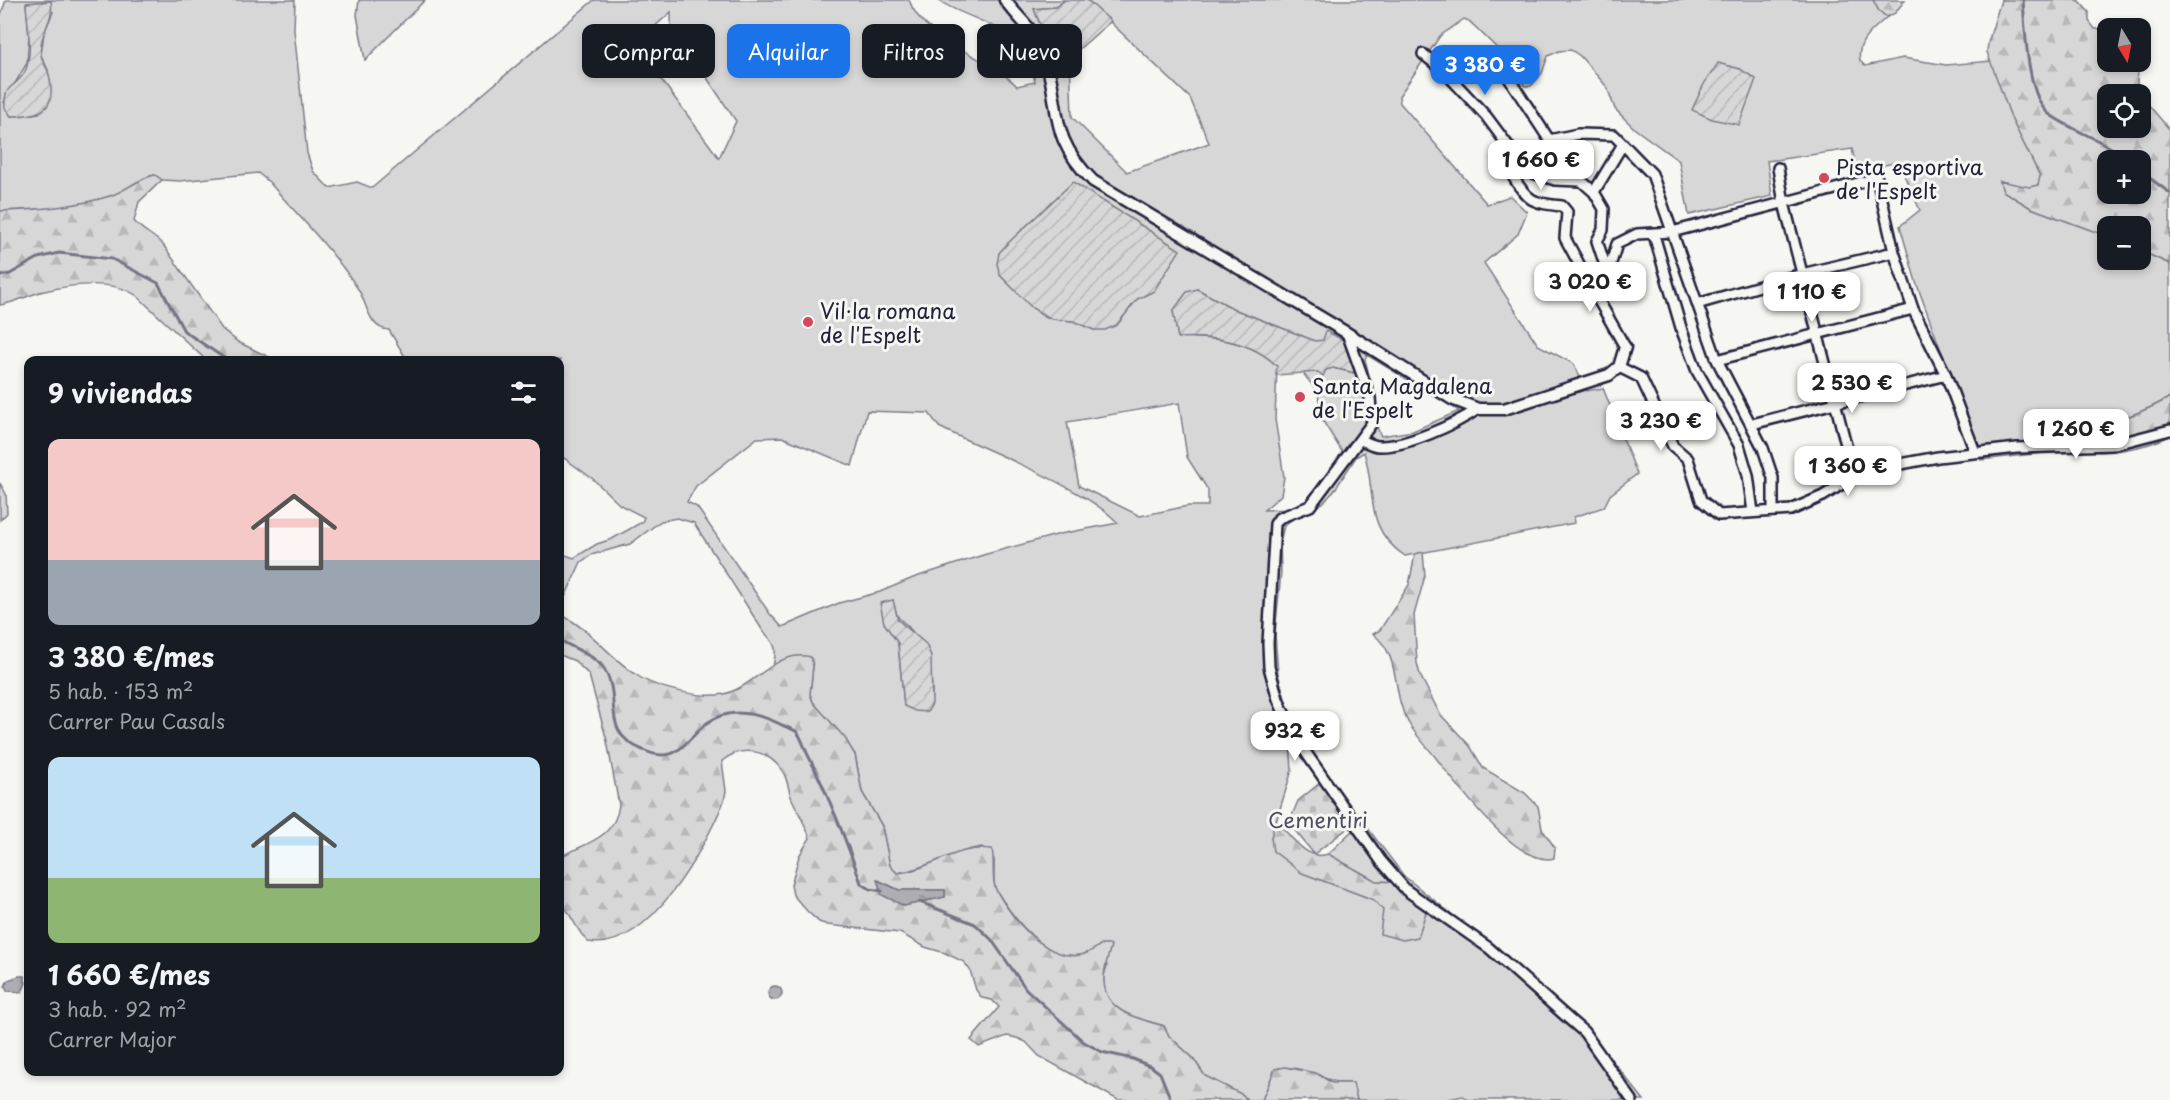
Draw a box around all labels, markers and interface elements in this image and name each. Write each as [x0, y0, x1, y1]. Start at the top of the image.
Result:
north arrow [2097, 18, 2151, 72]
map controls [2097, 18, 2151, 270]
chip: Comprar [582, 24, 715, 78]
chip: Alquilar [727, 24, 850, 78]
chip: Filtros [862, 24, 965, 78]
chip: Nuevo [977, 24, 1082, 78]
pin: 3 380 € [1430, 45, 1540, 96]
text: 3 380 € [1444, 49, 1526, 79]
button: locate [2097, 84, 2151, 138]
pin: 1 660 € [1486, 140, 1596, 191]
text: 1 660 € [1502, 144, 1580, 174]
place label: Pista esportiva de l'Espelt [1836, 150, 1984, 206]
button: + [2097, 150, 2151, 204]
marker: Pista esportiva de l'Espelt [1817, 171, 1831, 185]
button: − [2097, 216, 2151, 270]
pin: 3 020 € [1535, 262, 1645, 313]
text: 3 020 € [1548, 266, 1632, 296]
pin: 1 110 € [1757, 272, 1867, 323]
text: 1 110 € [1777, 276, 1847, 306]
place label: Vil·la romana de l'Espelt [820, 294, 956, 350]
marker: Vil·la romana de l'Espelt [801, 315, 815, 329]
pin: 2 530 € [1797, 363, 1907, 414]
text: 2 530 € [1811, 367, 1893, 397]
place label: Santa Magdalena de l'Espelt [1312, 369, 1492, 425]
text: 9 viviendas [48, 373, 193, 412]
icon: filters [507, 376, 540, 409]
marker: Santa Magdalena de l'Espelt [1293, 390, 1307, 404]
pin: 3 230 € [1606, 401, 1716, 452]
text: 3 230 € [1620, 405, 1702, 435]
pin: 1 260 € [2021, 409, 2131, 460]
text: 1 260 € [2037, 413, 2115, 443]
pin: 1 360 € [1793, 446, 1903, 497]
text: 1 360 € [1808, 450, 1888, 480]
icon: home [240, 478, 348, 586]
text: 3 380 €/mes [48, 637, 214, 676]
text: 5 hab. · 153 m² [48, 676, 193, 706]
text: Carrer Pau Casals [48, 706, 225, 736]
pin: 932 € [1253, 711, 1337, 762]
text: 932 € [1265, 715, 1325, 745]
icon: home [240, 796, 348, 904]
park label: Cementiri [1268, 803, 1368, 835]
text: 1 660 €/mes [48, 955, 210, 994]
text: 3 hab. · 92 m² [48, 994, 187, 1024]
text: Carrer Major [48, 1024, 176, 1054]

